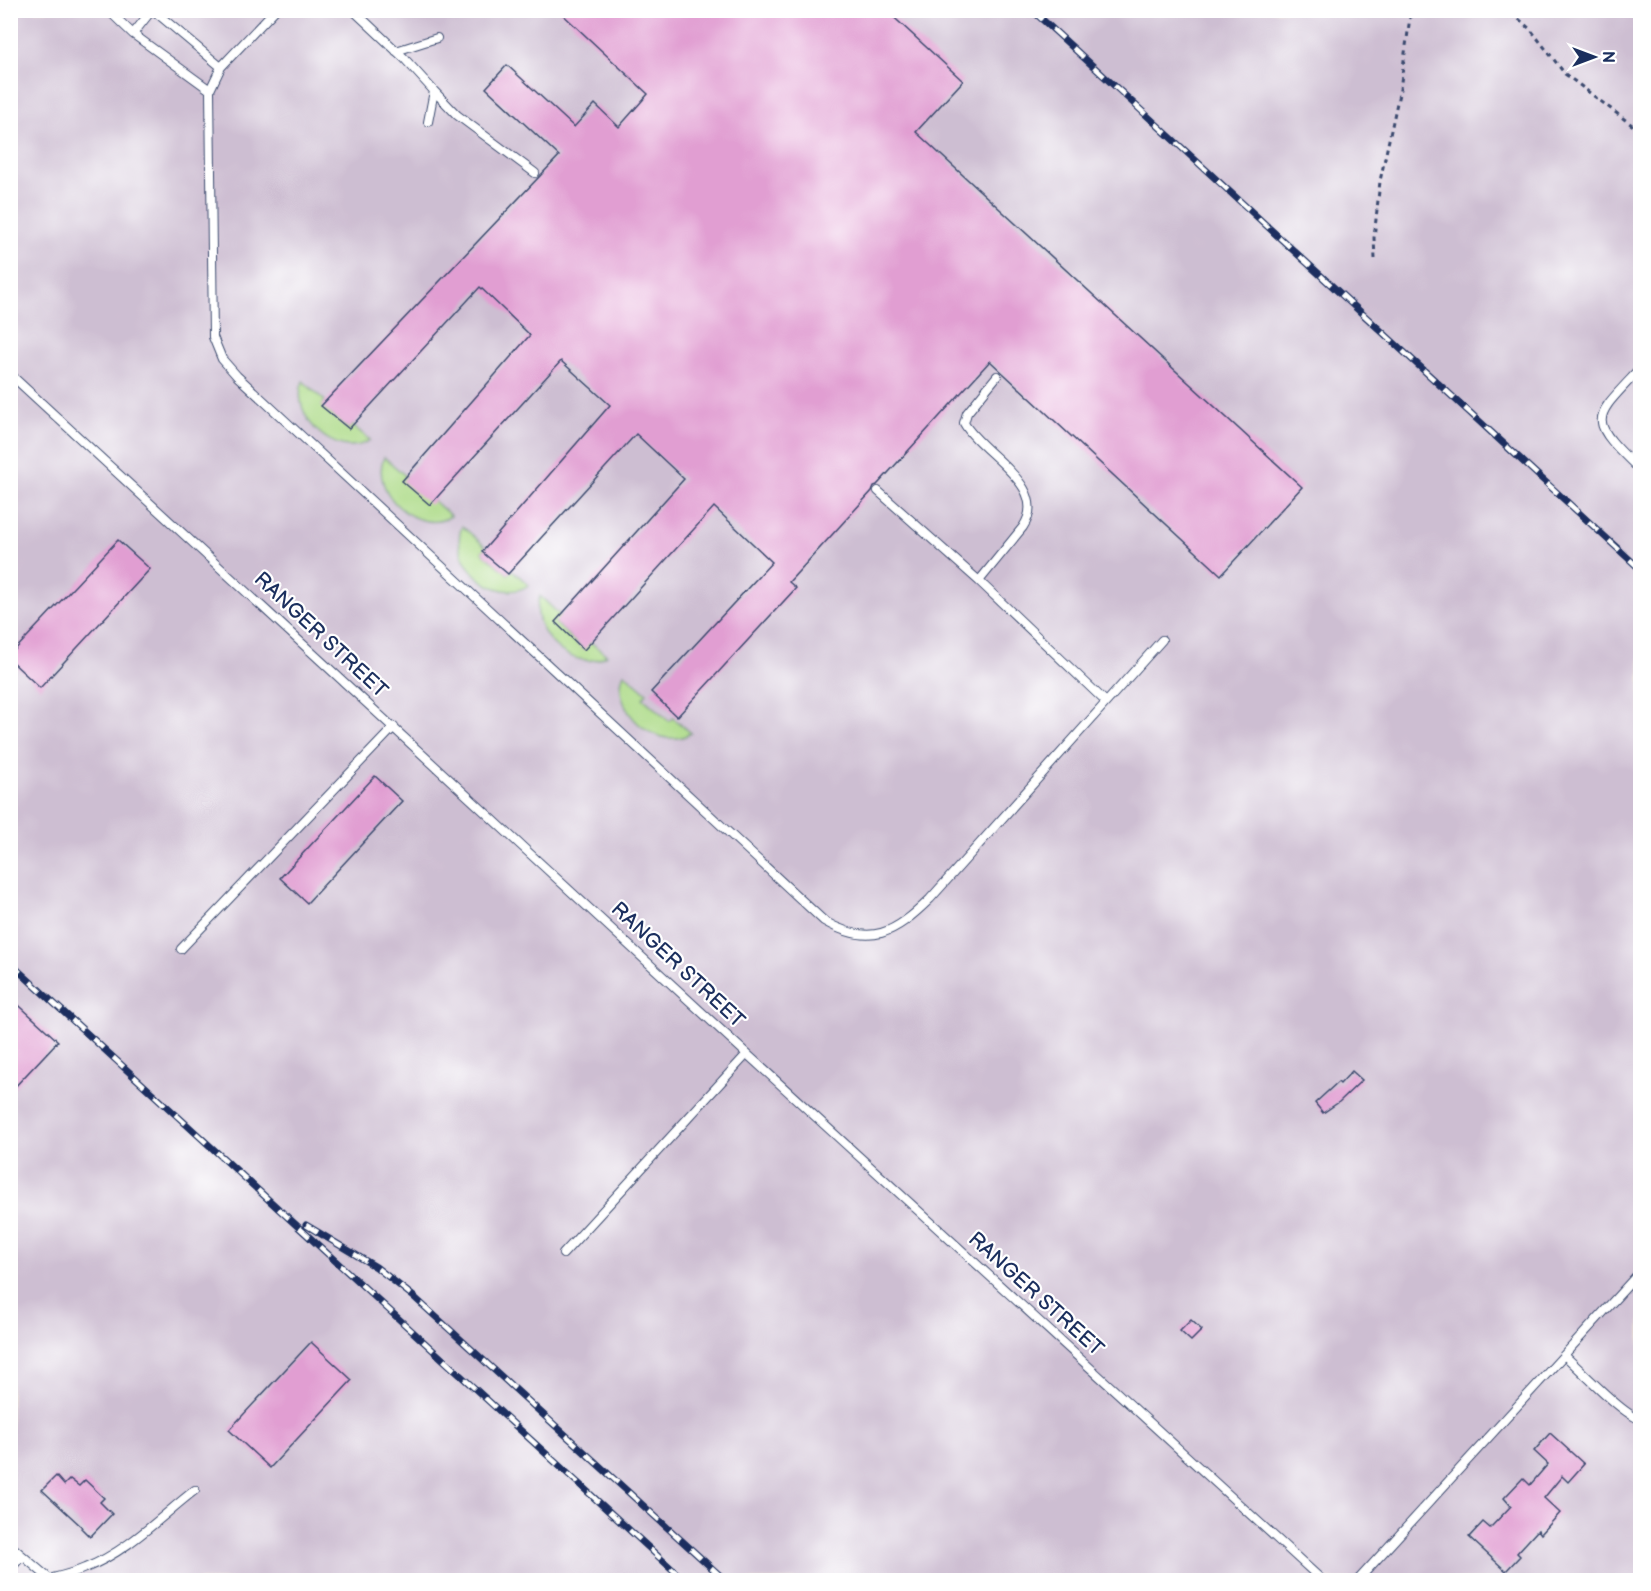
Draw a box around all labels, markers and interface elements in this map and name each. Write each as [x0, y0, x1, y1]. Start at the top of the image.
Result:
north arrow [1564, 27, 1624, 87]
text: N [1598, 51, 1617, 63]
street label: RANGER STREET [249, 567, 393, 704]
street label: RANGER STREET [606, 897, 750, 1034]
street label: RANGER STREET [963, 1227, 1109, 1362]

